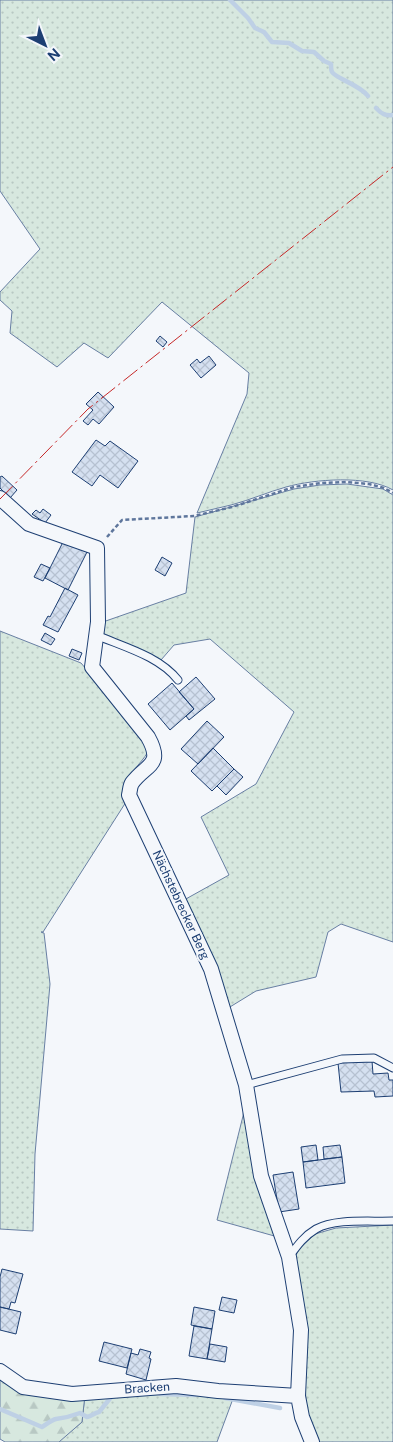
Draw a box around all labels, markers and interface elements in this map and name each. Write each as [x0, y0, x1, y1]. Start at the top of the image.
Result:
north arrow [20, 20, 70, 70]
text: N [44, 45, 63, 64]
street label: Nächstebrecker Berg [150, 848, 212, 962]
street label: Bracken [124, 1379, 170, 1397]

